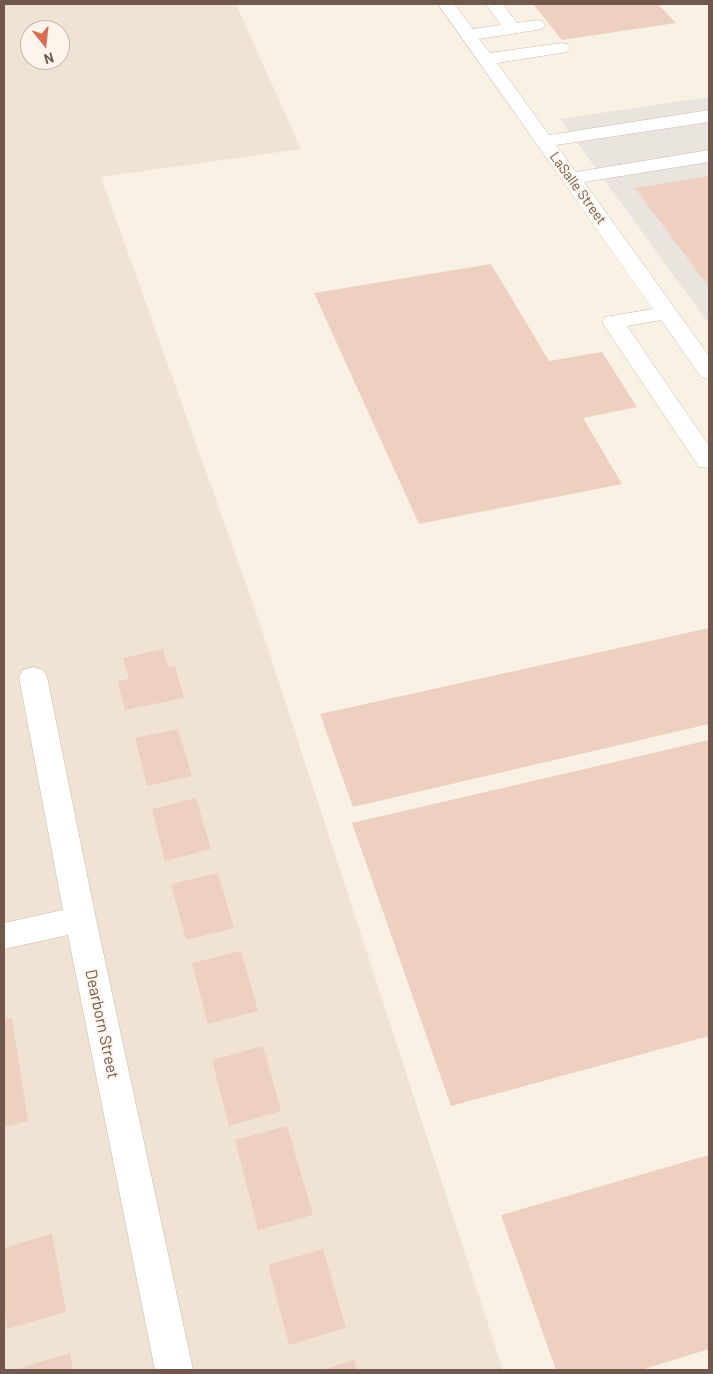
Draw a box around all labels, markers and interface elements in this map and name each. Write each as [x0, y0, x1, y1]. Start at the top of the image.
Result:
north arrow [20, 20, 70, 70]
text: N [42, 49, 56, 68]
street label: LaSalle Street [546, 149, 610, 227]
street label: Dearborn Street [81, 968, 123, 1080]

